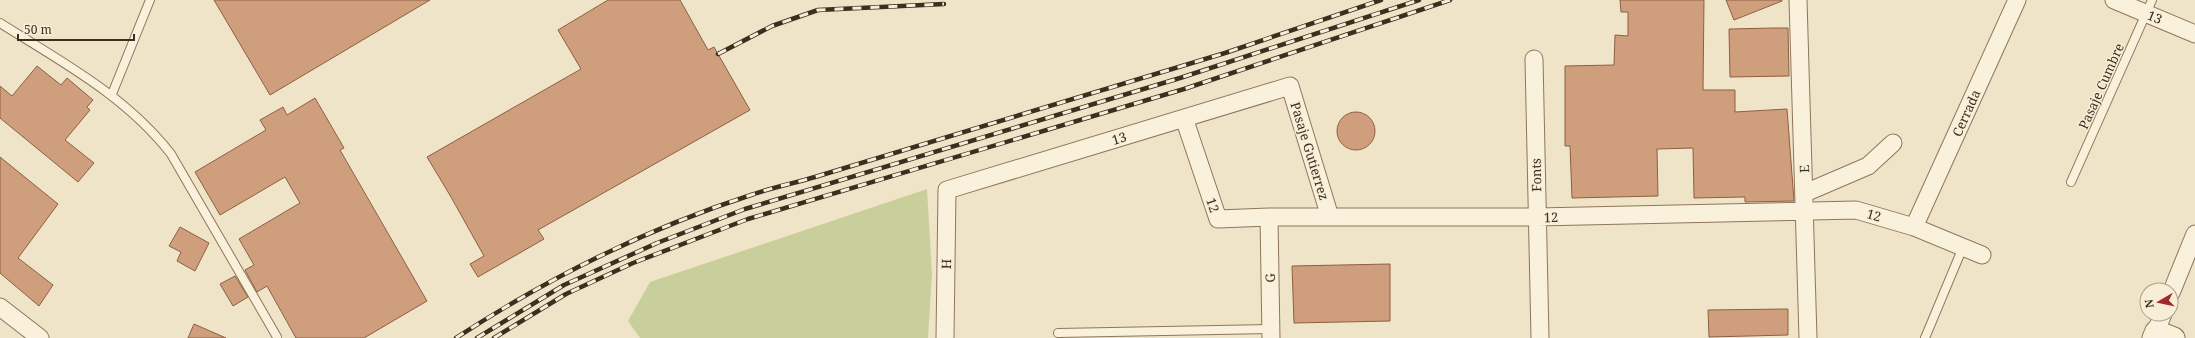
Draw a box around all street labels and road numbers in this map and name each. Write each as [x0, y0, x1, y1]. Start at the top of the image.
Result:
street label: 13 [2145, 6, 2165, 28]
street label: Pasaje Cumbre [2074, 40, 2128, 132]
street label: Cerrada [1948, 87, 1984, 139]
street label: Pasaje Gutierrez [1287, 100, 1333, 202]
street label: 13 [1109, 127, 1129, 149]
street label: Fonts [1527, 158, 1545, 192]
street label: E [1795, 165, 1813, 173]
street label: 12 [1202, 195, 1224, 215]
street label: 12 [1865, 204, 1883, 226]
street label: 12 [1544, 208, 1558, 226]
street label: H [937, 259, 955, 269]
street label: G [1261, 272, 1279, 283]

